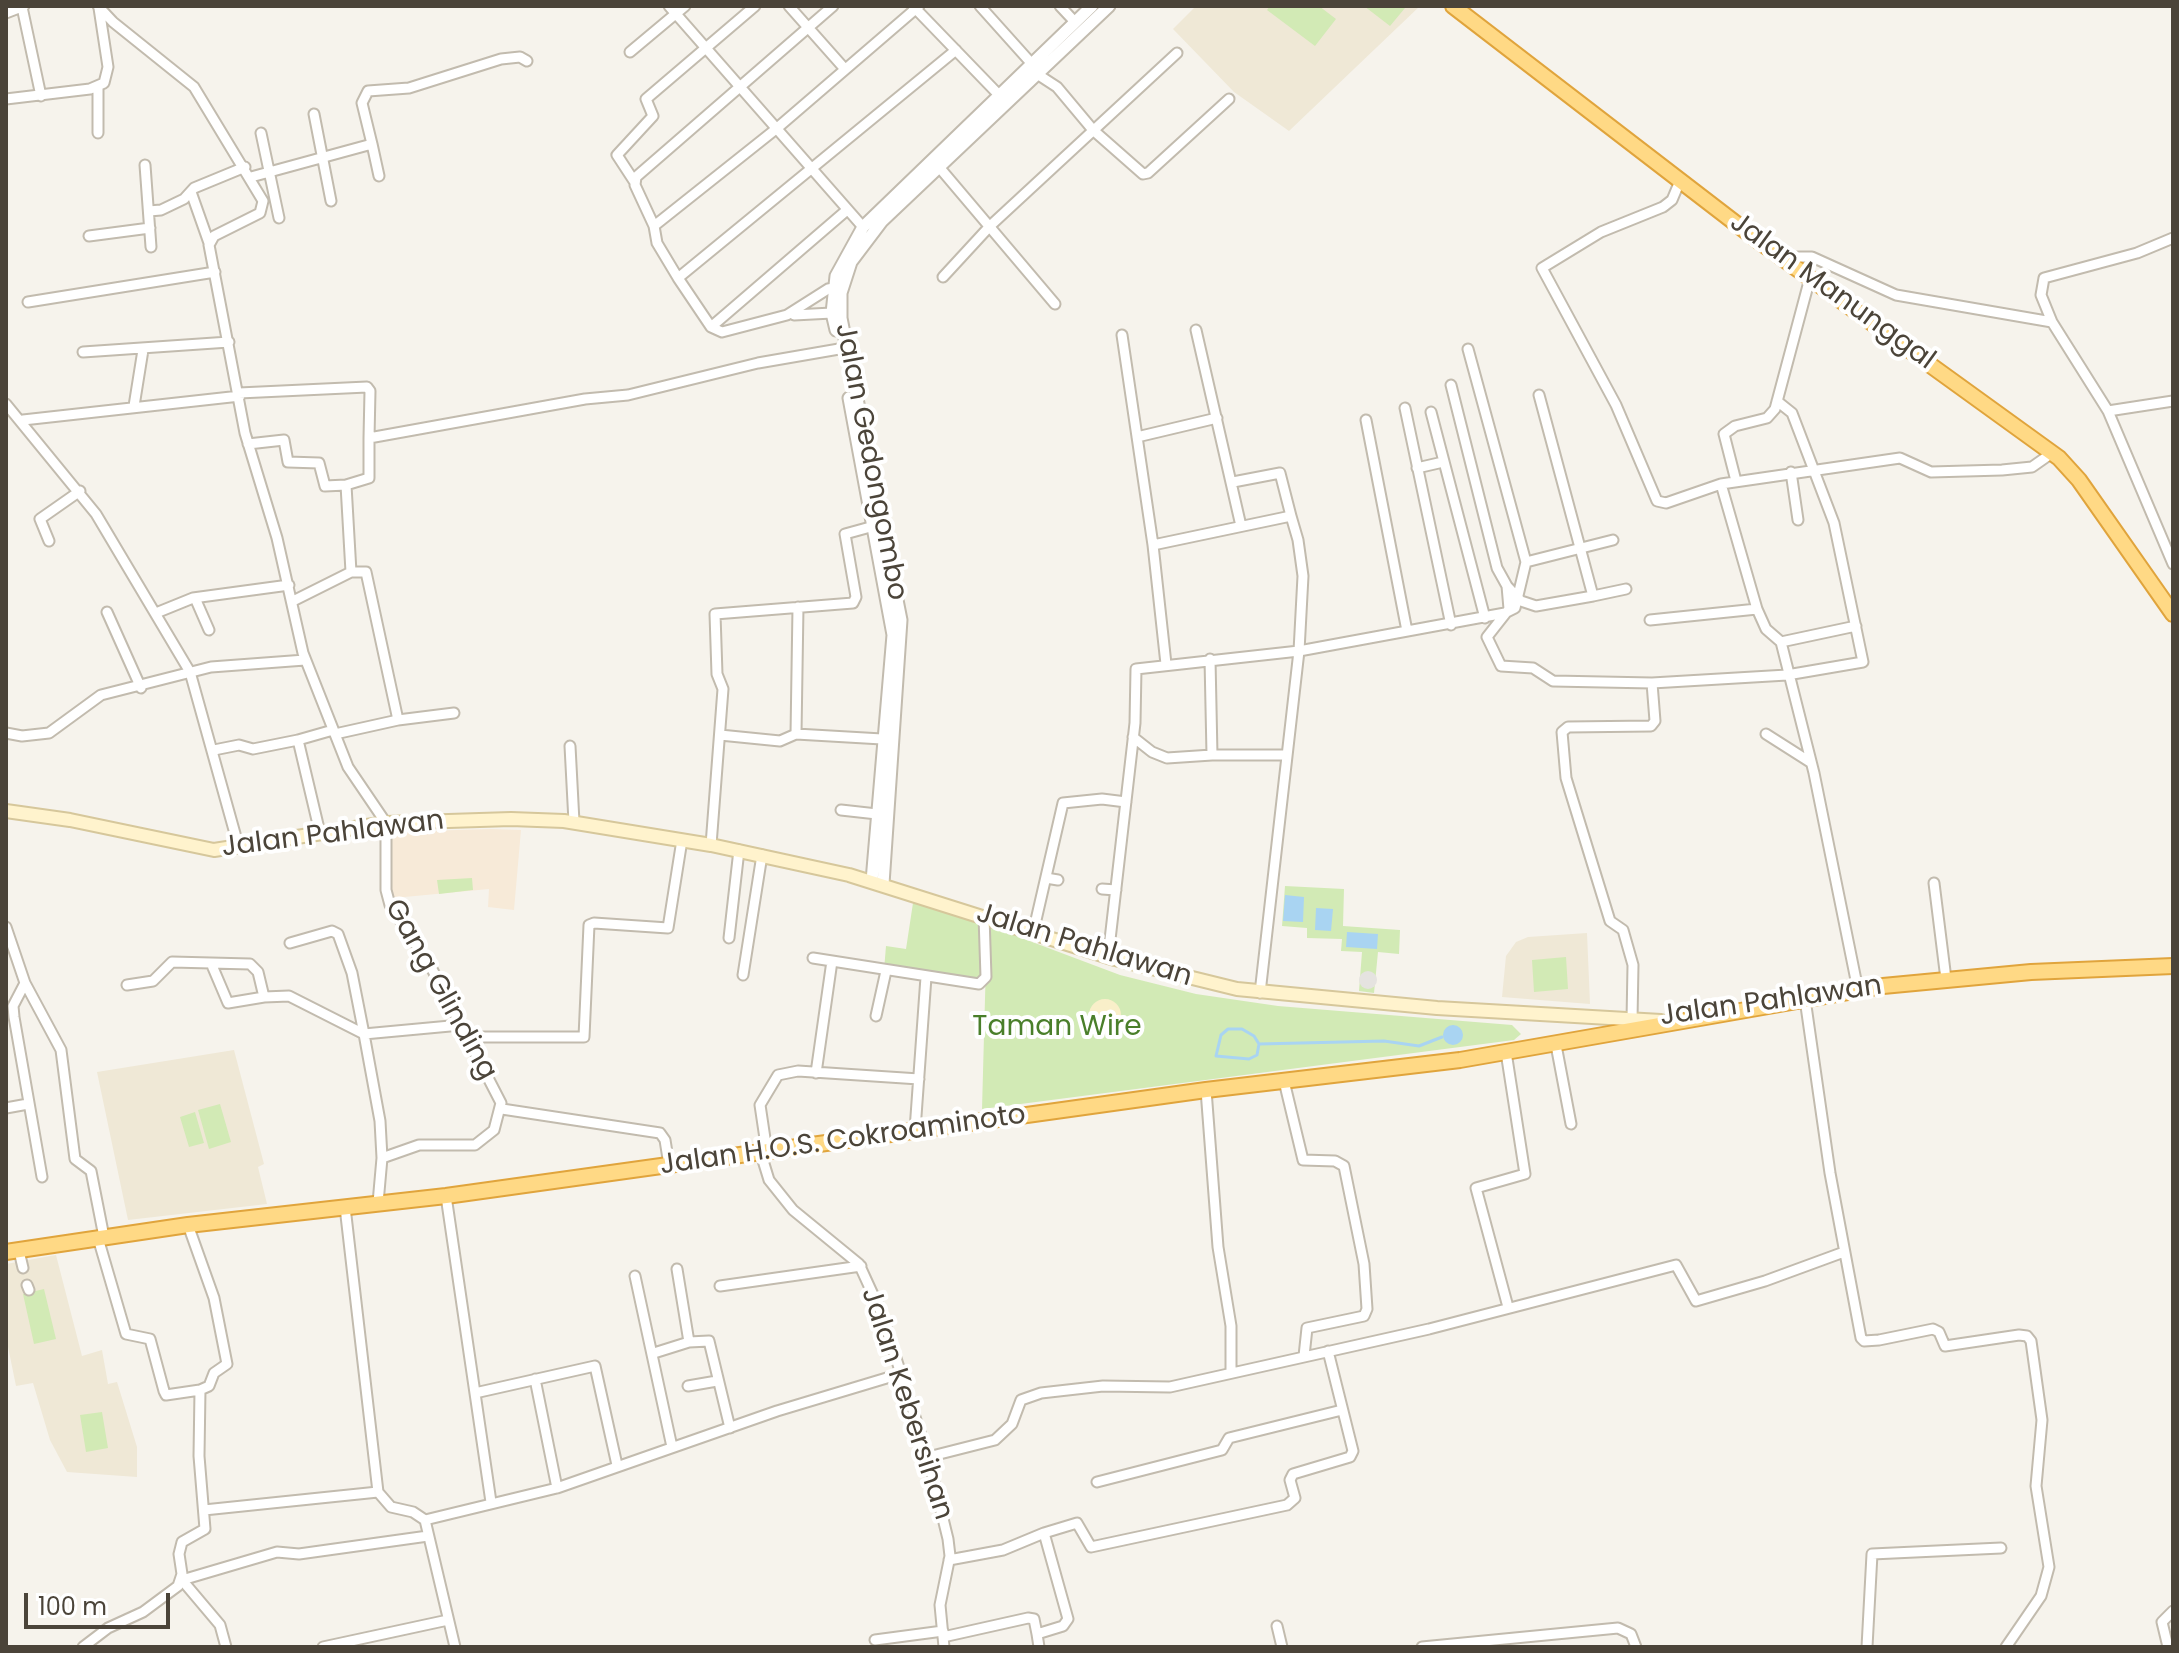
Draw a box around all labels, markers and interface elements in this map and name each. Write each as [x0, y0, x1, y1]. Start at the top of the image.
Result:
street label: Jalan Manunggal [1723, 206, 1941, 378]
street label: Jalan Gedongombo [827, 321, 913, 603]
street label: Jalan Pahlawan [220, 805, 446, 865]
street label: Gang Glinding [377, 894, 503, 1086]
street label: Jalan Pahlawan [972, 897, 1196, 995]
street label: Jalan Pahlawan [1658, 970, 1884, 1034]
park label: Taman Wire [972, 1011, 1142, 1045]
street label: Jalan H.O.S. Cokroaminoto [658, 1099, 1028, 1183]
street label: Jalan Kebersihan [853, 1284, 959, 1524]
scale bar [28, 1577, 174, 1627]
text: 100 m [38, 1590, 107, 1623]

